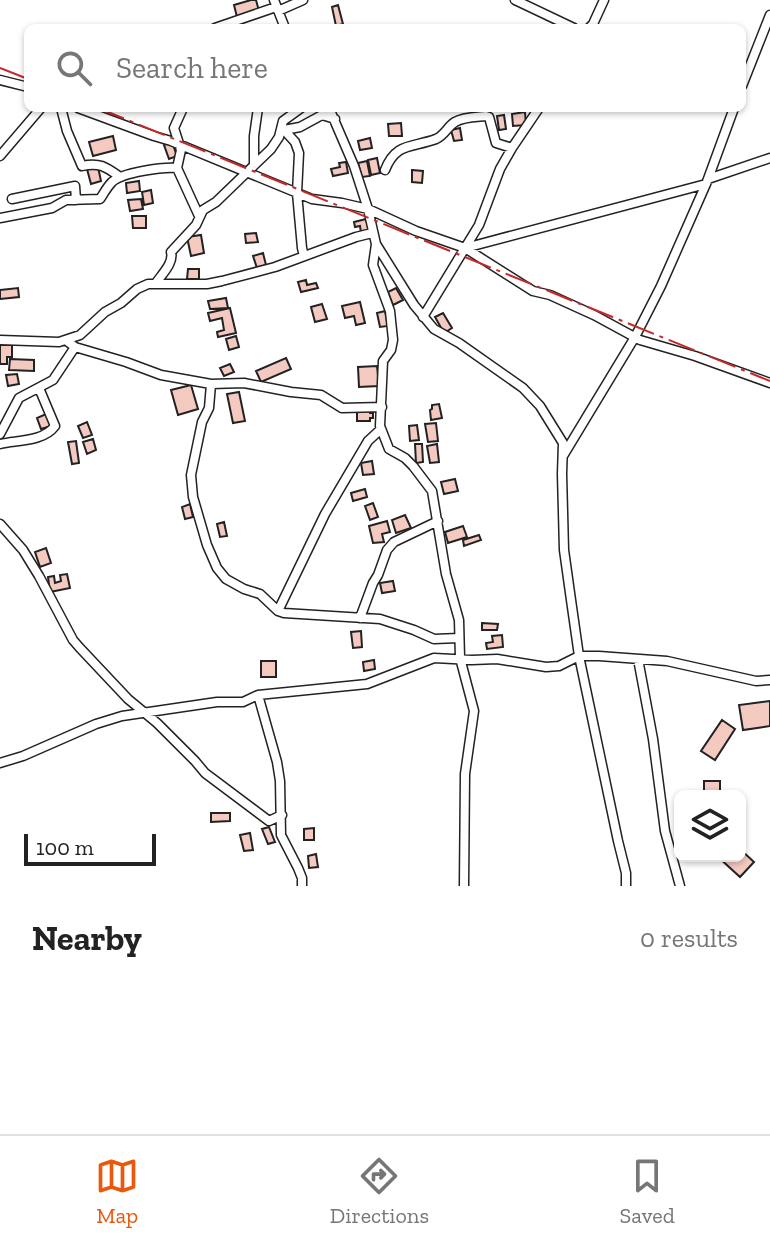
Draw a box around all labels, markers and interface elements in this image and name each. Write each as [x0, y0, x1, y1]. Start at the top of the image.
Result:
search box [24, 24, 746, 112]
icon: search [52, 46, 96, 90]
text: Search here [116, 50, 268, 86]
map controls [674, 790, 746, 862]
button: layers [674, 790, 746, 862]
scale bar [24, 830, 156, 866]
text: 100 m [36, 834, 94, 861]
text: Nearby [32, 918, 142, 959]
text: 0 results [640, 922, 738, 954]
tab: Map [95, 1154, 139, 1229]
tab: Directions [330, 1154, 429, 1229]
tab: Saved [620, 1154, 675, 1229]

